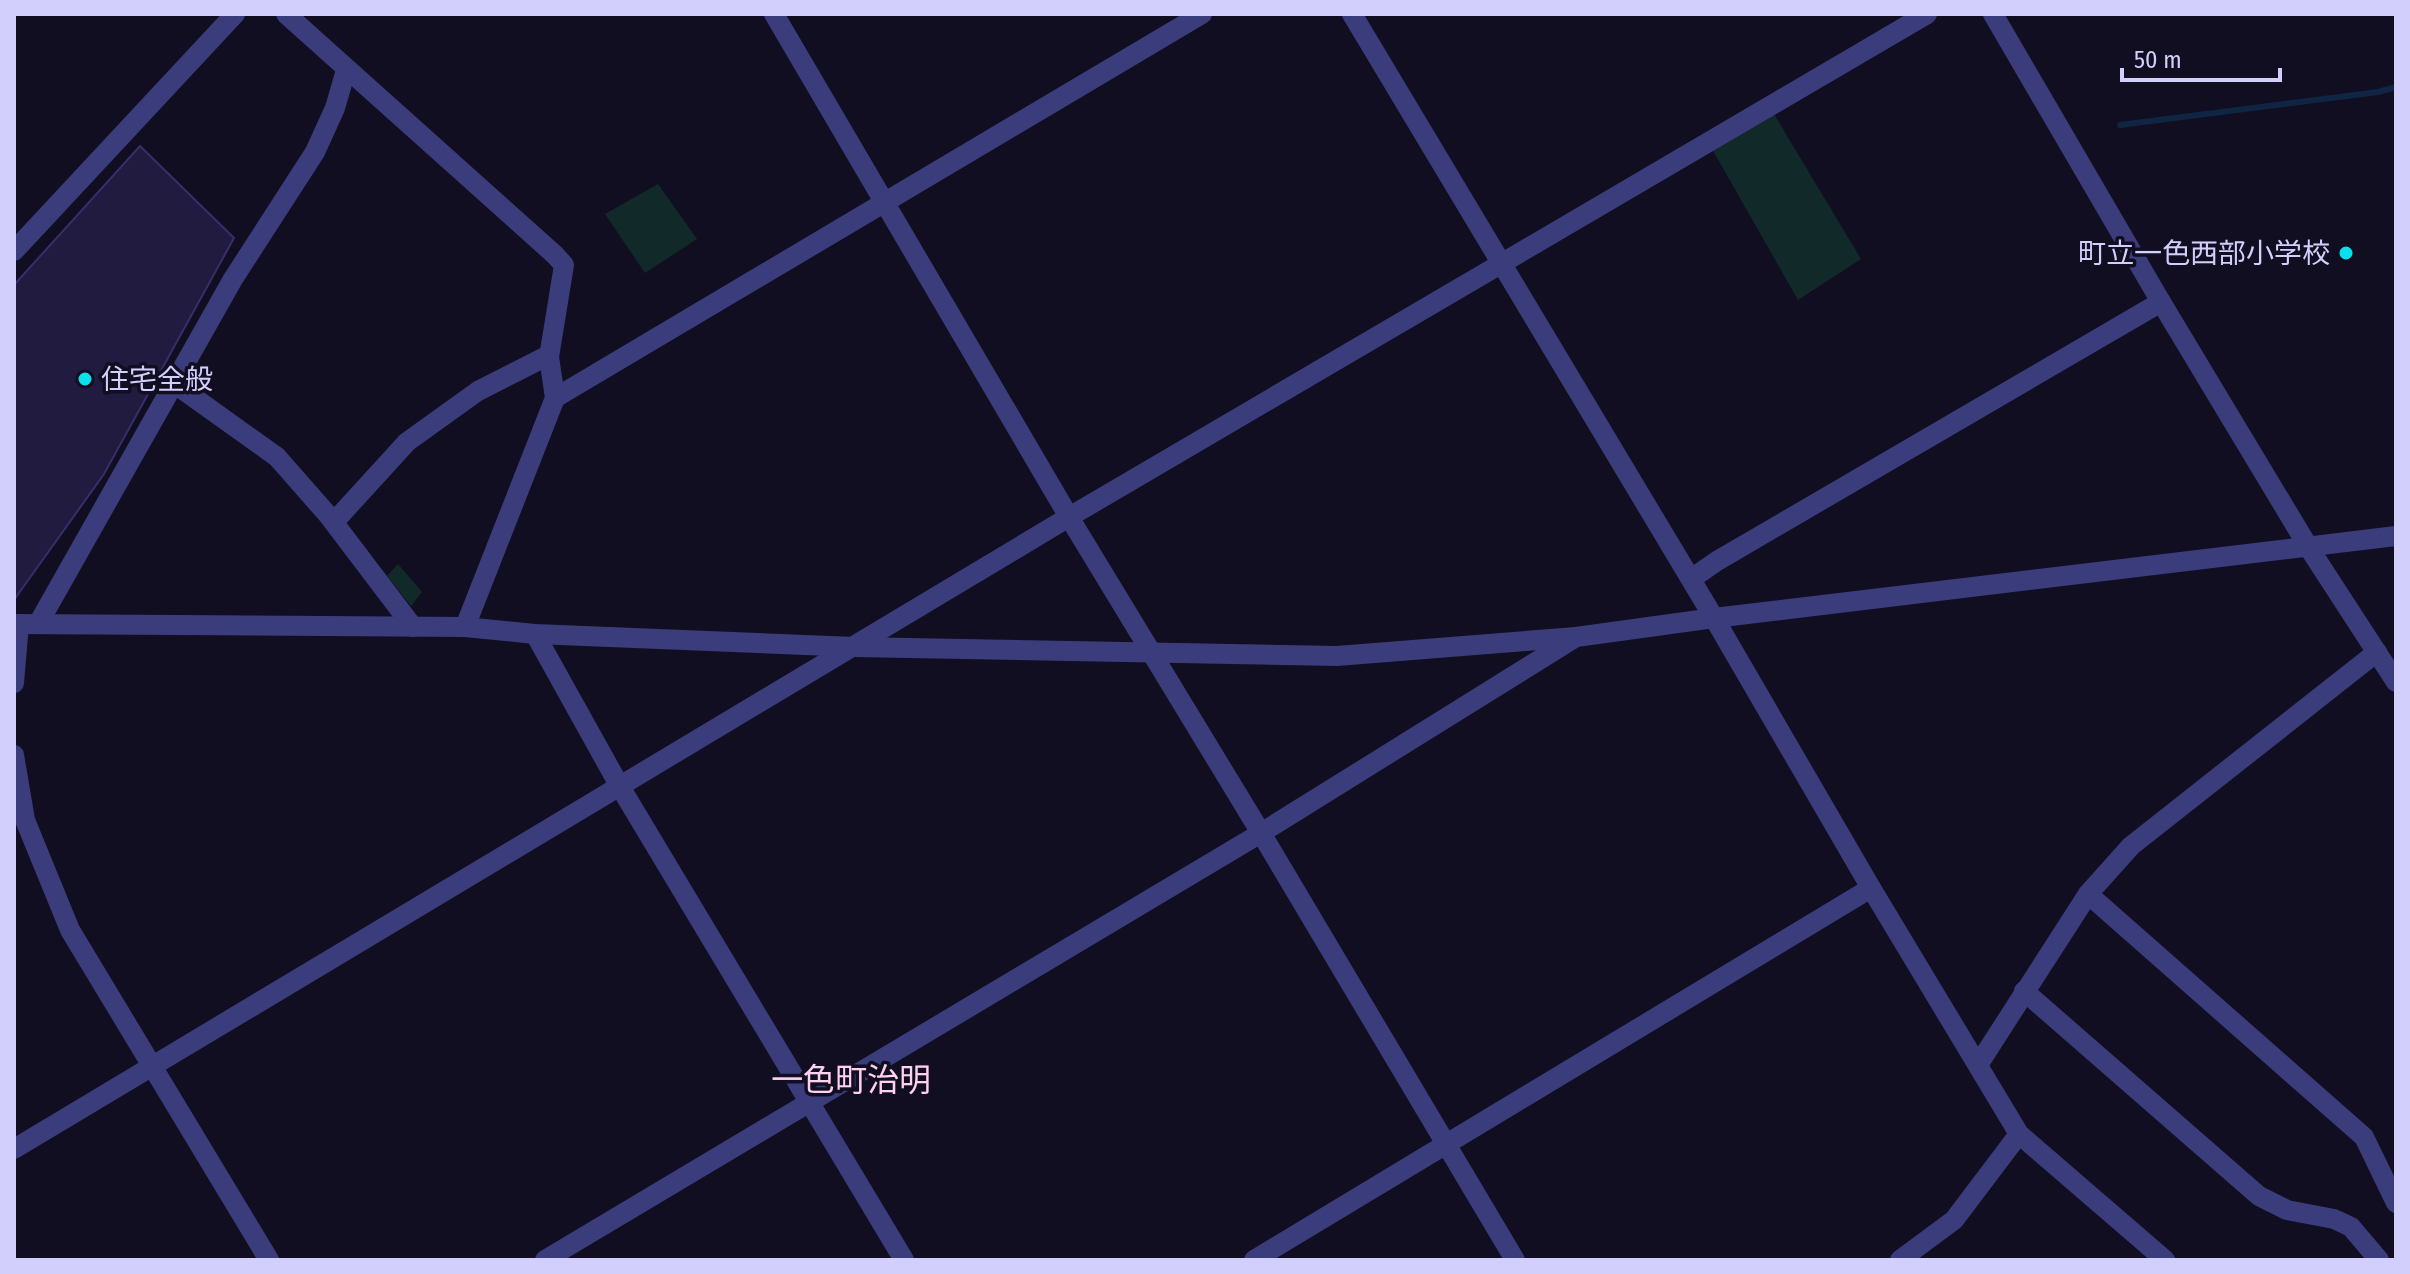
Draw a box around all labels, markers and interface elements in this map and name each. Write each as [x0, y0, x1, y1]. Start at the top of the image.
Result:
scale bar [2122, 32, 2280, 82]
text: 50 m [2134, 46, 2182, 74]
place label: 町立一色西部小学校 [2078, 237, 2330, 270]
marker: 町立一色西部小学校 [2337, 244, 2355, 262]
place label: 住宅全般 [101, 363, 213, 396]
marker: 住宅全般 [76, 370, 94, 388]
district label: 一色町治明 [771, 1061, 931, 1099]

